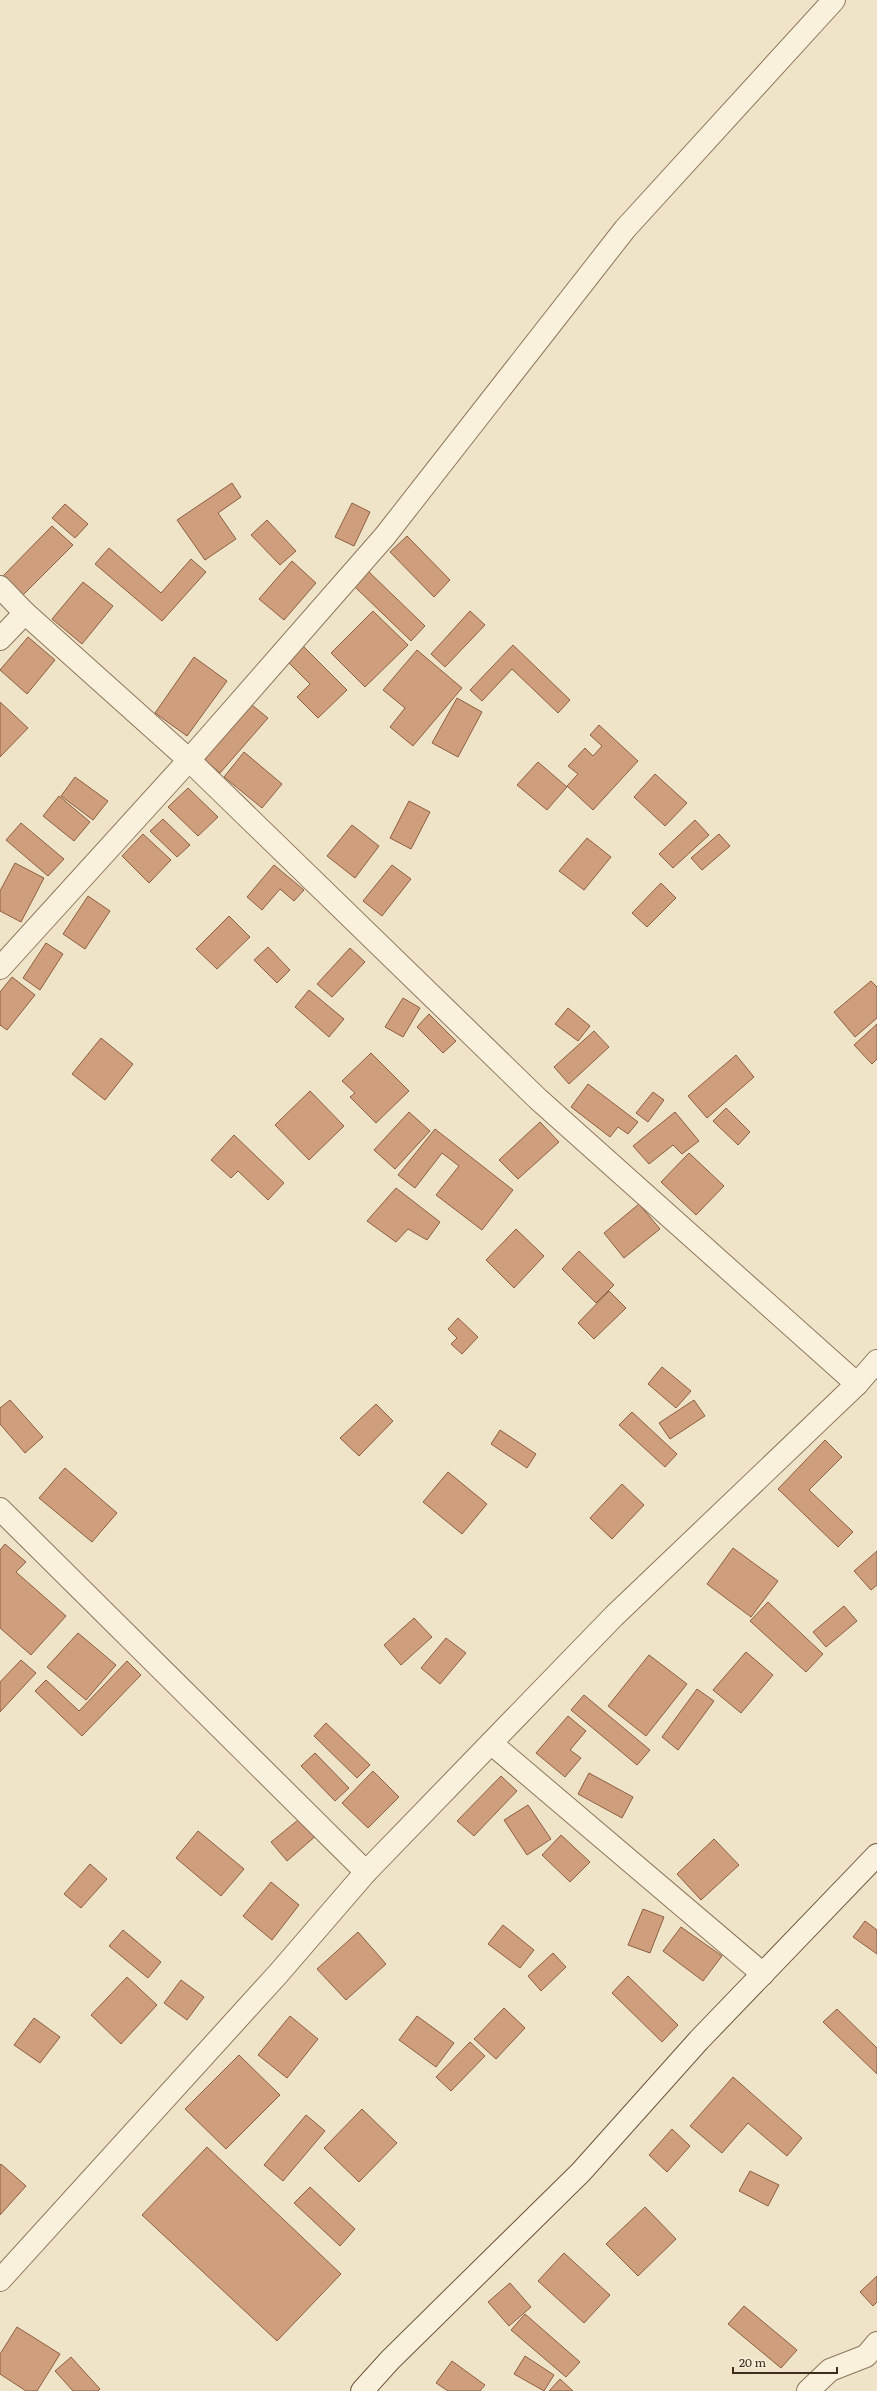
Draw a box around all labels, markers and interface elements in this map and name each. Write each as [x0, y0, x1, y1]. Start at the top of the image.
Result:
scale bar [733, 2349, 837, 2375]
text: 20 m [739, 2353, 766, 2371]

